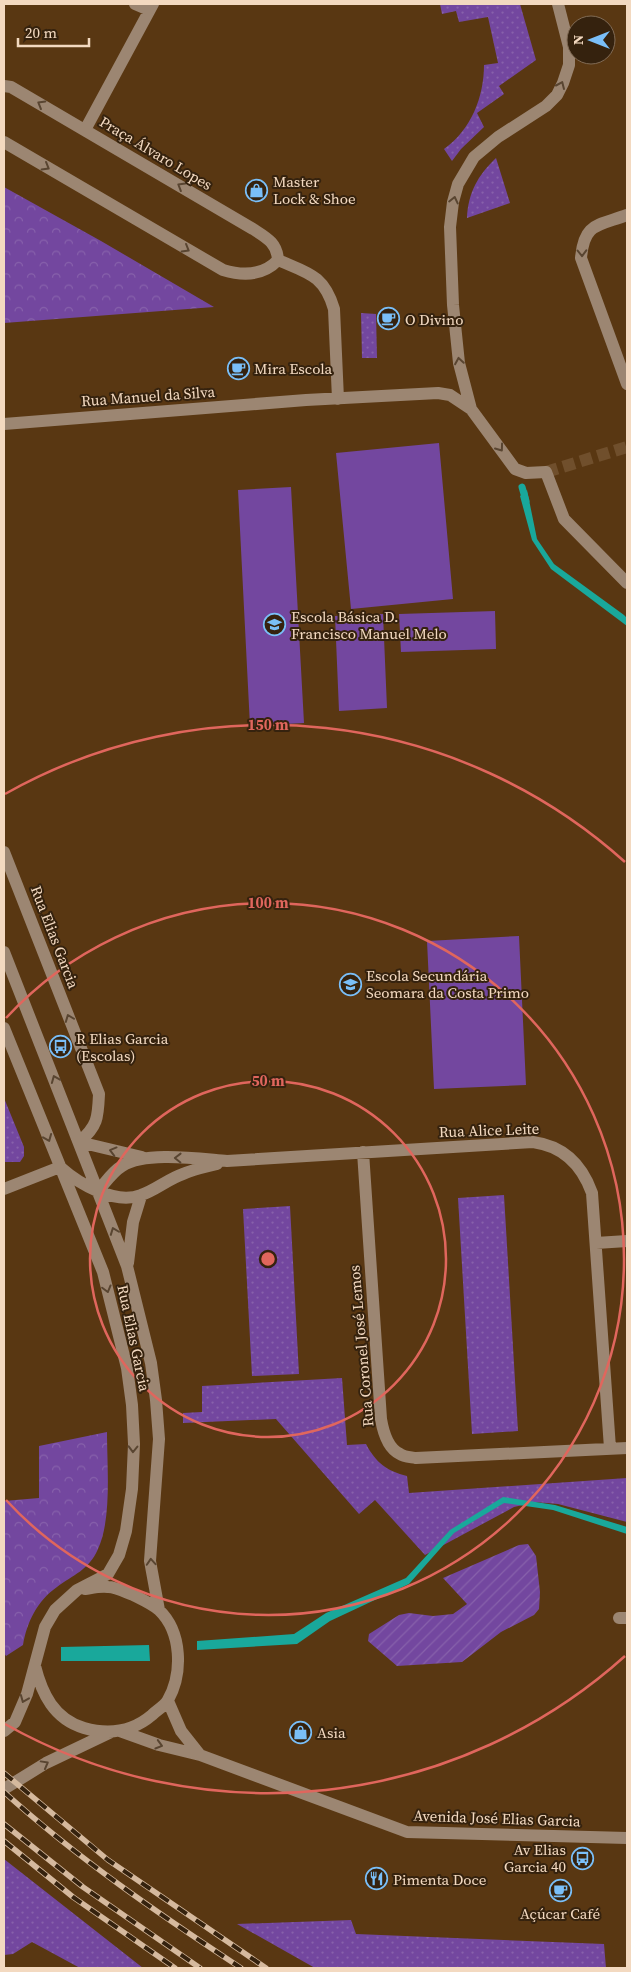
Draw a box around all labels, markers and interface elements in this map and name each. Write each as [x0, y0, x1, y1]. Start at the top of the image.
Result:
scale bar [18, 15, 89, 47]
north arrow [566, 15, 616, 65]
text: 20 m [25, 22, 57, 43]
text: N [568, 35, 588, 45]
one-way arrow [555, 81, 566, 90]
one-way arrow [37, 101, 46, 111]
street label: Praça Álvaro Lopes [96, 111, 216, 195]
one-way arrow [40, 160, 49, 170]
place label: Master Lock & Shoe [273, 171, 356, 209]
shop icon: Master Lock & Shoe [245, 178, 269, 202]
one-way arrow [178, 183, 187, 193]
one-way arrow [448, 195, 459, 204]
one-way arrow [181, 242, 190, 252]
one-way arrow [577, 250, 588, 258]
cafe icon: O Divino [377, 307, 401, 331]
place label: O Divino [405, 309, 463, 330]
cafe icon: Mira Escola [226, 356, 250, 380]
one-way arrow [455, 357, 465, 366]
place label: Mira Escola [254, 358, 333, 379]
street label: Rua Manuel da Silva [80, 381, 216, 411]
one-way arrow [494, 442, 503, 452]
place label: Escola Básica D. Francisco Manuel Melo [291, 606, 447, 644]
school or university icon: Escola Básica D. Francisco Manuel Melo [263, 613, 287, 637]
text: 150 m [247, 714, 289, 735]
street label: Rua Elias Garcia [26, 883, 84, 992]
text: 100 m [247, 892, 289, 913]
place label: Escola Secundária Seomara da Costa Primo [366, 965, 529, 1003]
school or university icon: Escola Secundária Seomara da Costa Primo [338, 972, 362, 996]
one-way arrow [65, 1015, 75, 1023]
place label: R Elias Garcia (Escolas) [76, 1028, 169, 1066]
bus stop icon: R Elias Garcia (Escolas) [48, 1035, 72, 1059]
text: 50 m [251, 1070, 285, 1091]
one-way arrow [50, 1076, 60, 1084]
street label: Rua Alice Leite [438, 1118, 540, 1142]
one-way arrow [42, 1133, 52, 1142]
one-way arrow [108, 1146, 117, 1157]
one-way arrow [174, 1153, 182, 1163]
one-way arrow [110, 1227, 120, 1236]
centre of rings [259, 1250, 277, 1268]
street label: Rua Coronel José Lemos [343, 1264, 379, 1428]
street label: Rua Elias Garcia [112, 1283, 156, 1394]
one-way arrow [102, 1284, 112, 1293]
one-way arrow [128, 1446, 138, 1453]
one-way arrow [146, 1558, 157, 1566]
one-way arrow [20, 1694, 31, 1703]
shop icon: Asia [289, 1720, 313, 1744]
place label: Asia [317, 1722, 346, 1743]
one-way arrow [155, 1739, 163, 1749]
one-way arrow [40, 1760, 49, 1770]
street label: Avenida José Elias Garcia [413, 1805, 581, 1831]
place label: Av Elias Garcia 40 [504, 1839, 566, 1877]
bus stop icon: Av Elias Garcia 40 [570, 1846, 594, 1870]
restaurant icon: Pimenta Doce [365, 1867, 389, 1891]
place label: Pimenta Doce [393, 1869, 487, 1890]
cafe icon: Açúcar Café [548, 1878, 572, 1902]
place label: Açúcar Café [520, 1903, 600, 1924]

